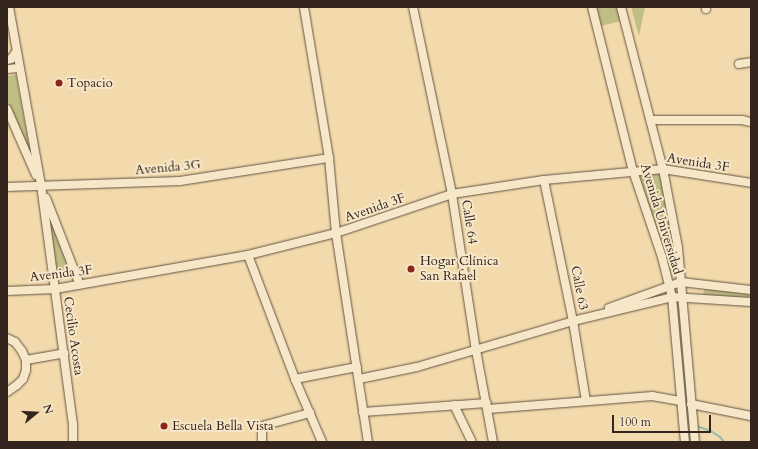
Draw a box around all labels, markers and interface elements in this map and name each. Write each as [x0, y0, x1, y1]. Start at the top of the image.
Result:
place label: Topacio [67, 75, 113, 91]
marker: Topacio [54, 78, 64, 88]
street label: Avenida 3F [666, 150, 730, 176]
street label: Avenida 3G [135, 157, 201, 179]
street label: Avenida Universidad [637, 162, 685, 276]
street label: Avenida 3F [343, 190, 407, 226]
street label: Calle 64 [458, 199, 480, 245]
place label: Hogar Clínica San Rafael [420, 254, 499, 285]
street label: Avenida 3F [29, 262, 93, 286]
marker: Hogar Clínica San Rafael [405, 263, 417, 275]
street label: Calle 63 [567, 264, 591, 312]
street label: Cecilio Acosta [60, 296, 86, 376]
north arrow [16, 393, 56, 433]
text: N [39, 402, 56, 416]
scale bar [614, 407, 713, 433]
text: 100 m [619, 414, 651, 430]
place label: Escuela Bella Vista [172, 418, 273, 434]
marker: Escuela Bella Vista [159, 421, 169, 431]

